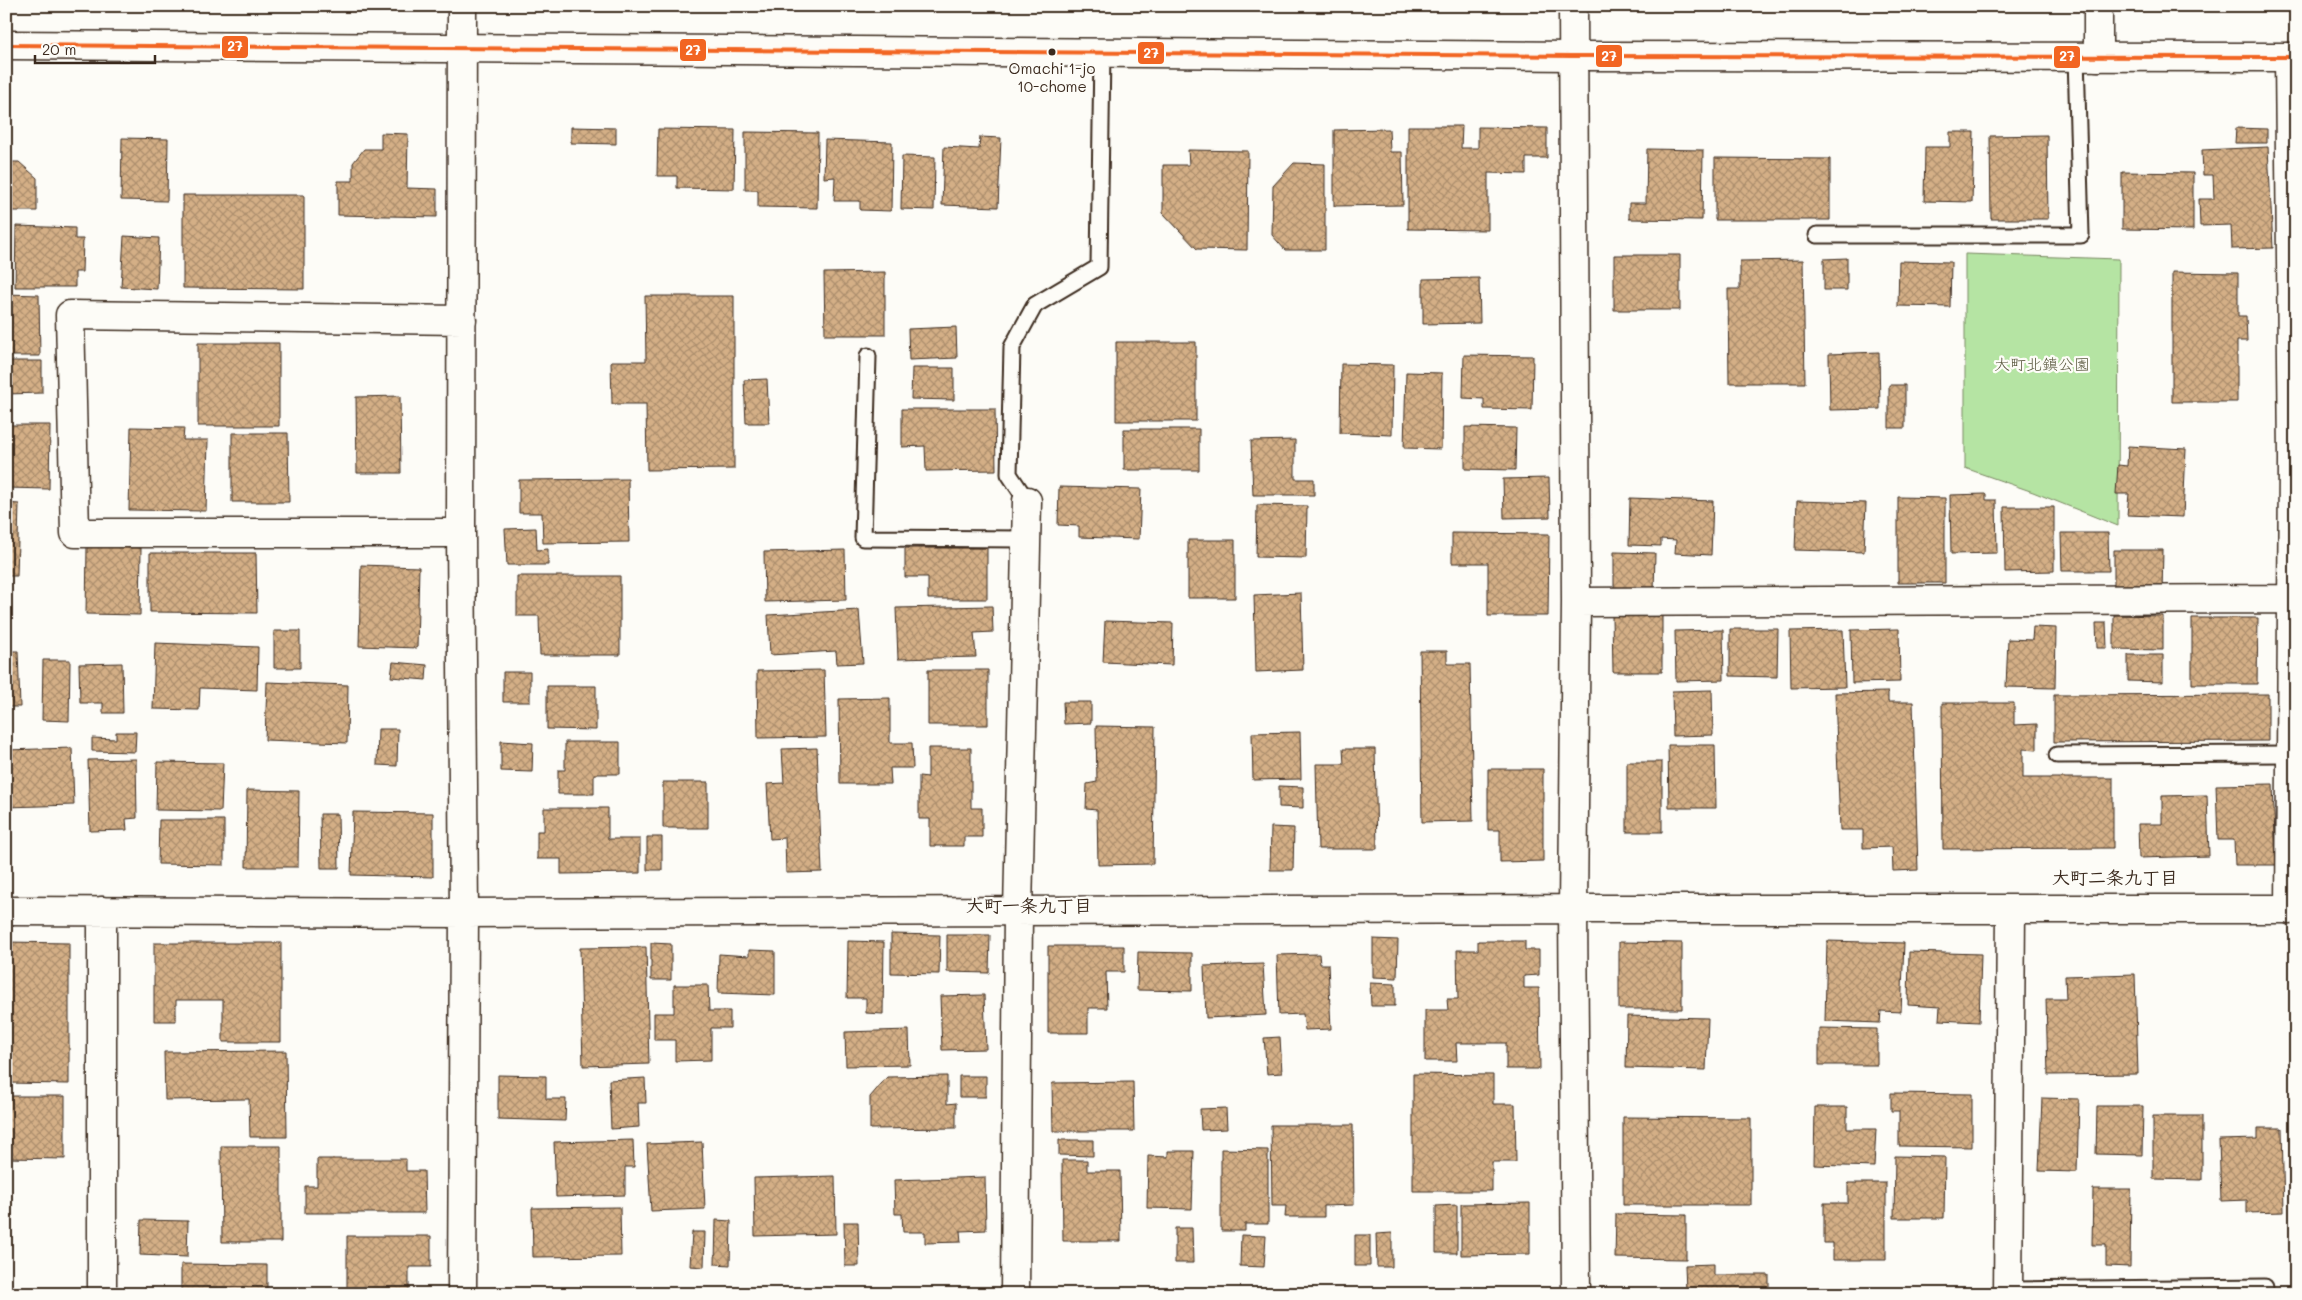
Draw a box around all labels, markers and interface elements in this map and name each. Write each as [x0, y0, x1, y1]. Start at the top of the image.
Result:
scale bar [35, 32, 155, 64]
line badge: 27 [221, 35, 249, 59]
text: 27 [227, 36, 243, 55]
line badge: 27 [679, 38, 707, 62]
text: 20 m [42, 39, 76, 59]
text: 27 [685, 40, 701, 59]
line badge: 27 [1137, 41, 1165, 65]
text: 27 [1143, 43, 1159, 62]
line badge: 27 [1595, 44, 1623, 68]
line badge: 27 [2053, 45, 2081, 69]
text: 27 [1601, 46, 1617, 65]
text: 27 [2059, 46, 2075, 65]
marker: Omachi 1-jo 10-chome [1047, 47, 1057, 57]
place label: Omachi 1-jo 10-chome [1009, 58, 1096, 96]
park label: 大町北鎮公園 [1994, 353, 2090, 374]
district label: 大町二条九丁目 [2052, 865, 2178, 889]
district label: 大町一条九丁目 [966, 893, 1092, 917]

